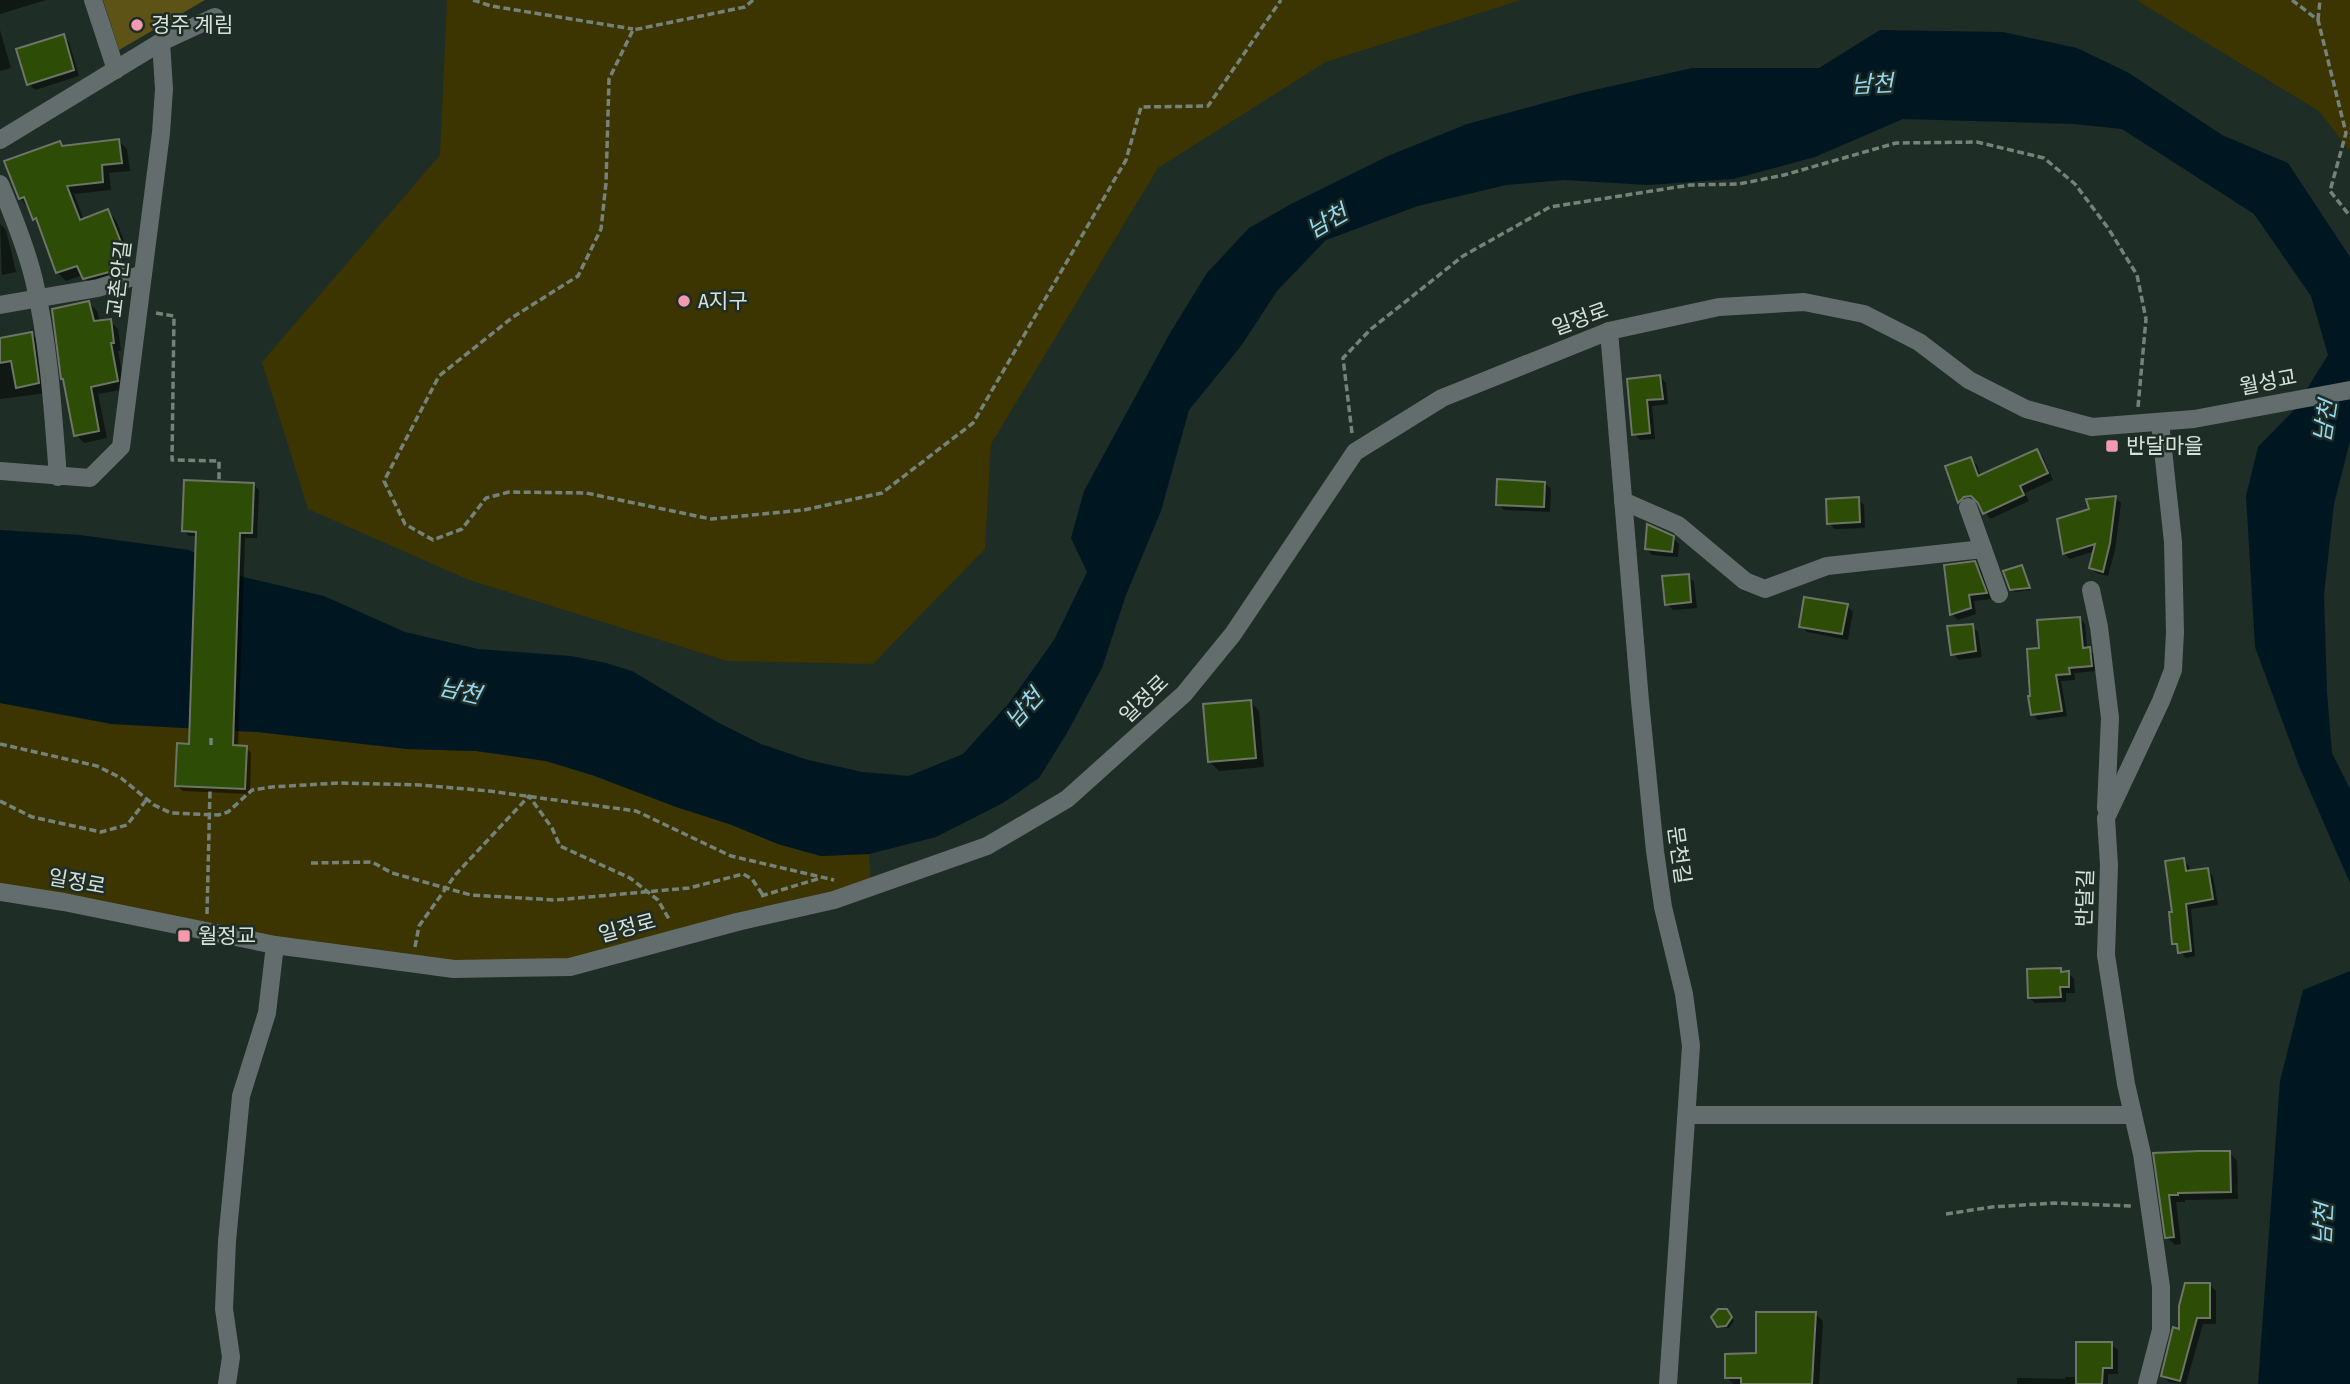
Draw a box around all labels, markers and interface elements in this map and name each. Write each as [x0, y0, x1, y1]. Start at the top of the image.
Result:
place label: 경주 계림 [151, 12, 233, 38]
marker: 경주 계림 [129, 17, 145, 33]
water label: 남천 [1850, 69, 1897, 99]
water label: 남천 [1302, 197, 1355, 244]
street label: 교촌안길 [101, 239, 137, 319]
place label: A지구 [698, 288, 748, 314]
marker: A지구 [676, 293, 692, 309]
street label: 일정로 [1548, 297, 1612, 341]
street label: 월성교 [2237, 364, 2299, 400]
water label: 남천 [2308, 395, 2343, 444]
place label: 반달마을 [2126, 433, 2203, 459]
marker: 반달마을 [2104, 438, 2120, 454]
street label: 일정로 [1114, 670, 1174, 728]
water label: 남천 [436, 673, 487, 710]
water label: 남천 [999, 681, 1050, 733]
street label: 문천길 [1662, 824, 1696, 886]
street label: 일정로 [46, 864, 108, 900]
street label: 반달길 [2071, 869, 2099, 927]
street label: 일정로 [596, 908, 658, 948]
place label: 월정교 [198, 923, 256, 949]
marker: 월정교 [176, 928, 192, 944]
water label: 남천 [2308, 1199, 2338, 1246]

